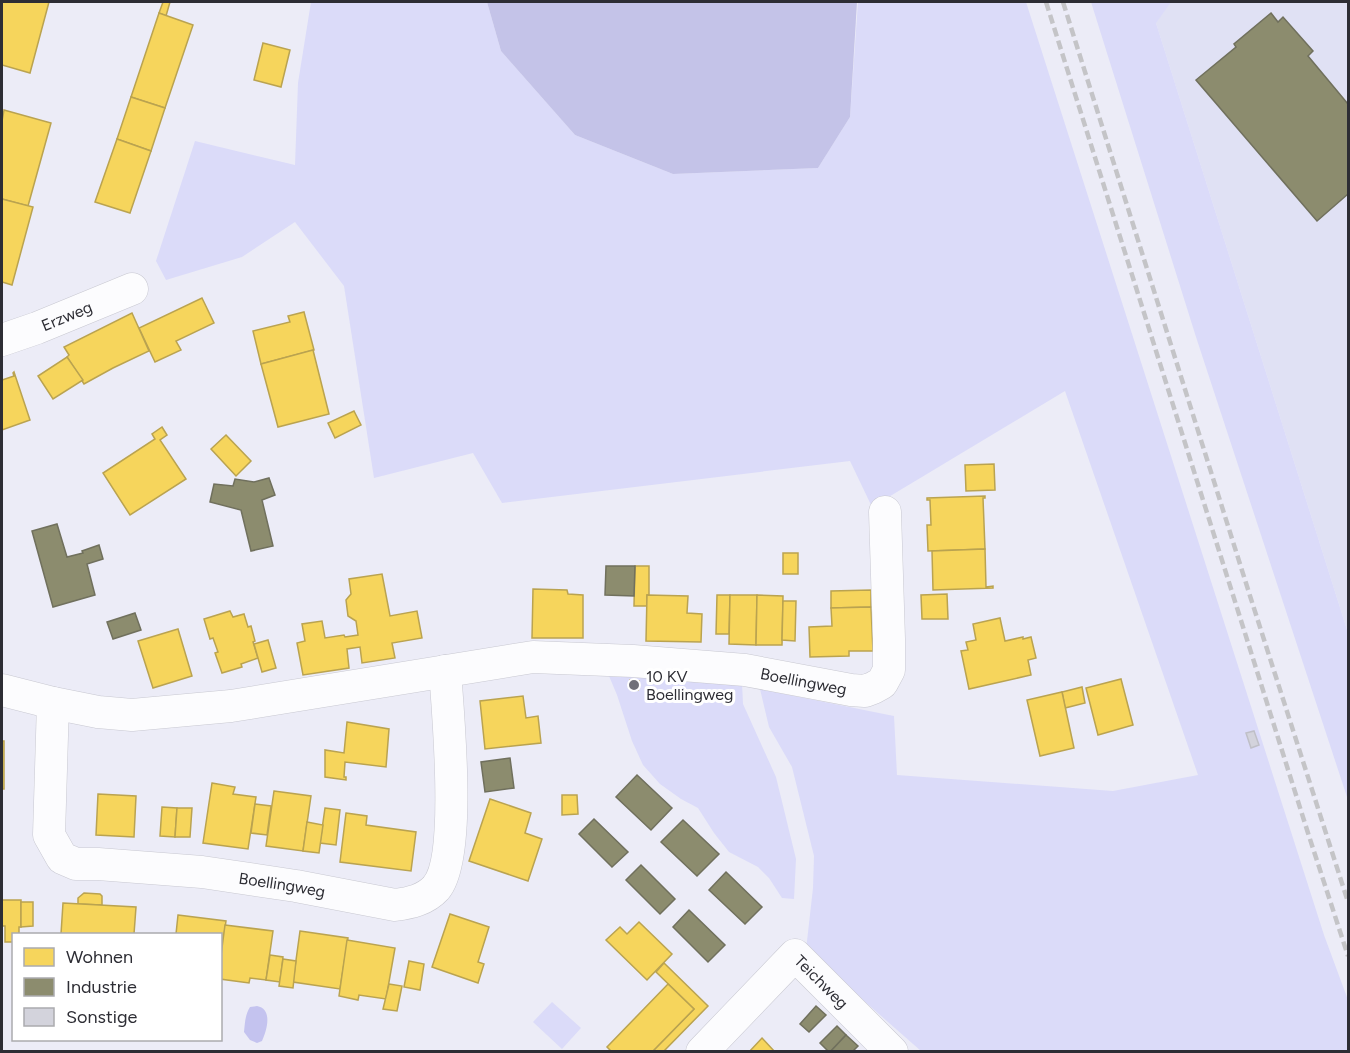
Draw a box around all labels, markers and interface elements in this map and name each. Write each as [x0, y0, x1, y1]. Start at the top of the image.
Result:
street label: Erzweg [39, 297, 95, 335]
street label: Boellingweg [759, 664, 848, 699]
place label: 10 KV Boellingweg [646, 667, 733, 704]
marker: 10 KV Boellingweg [627, 678, 641, 692]
street label: Boellingweg [237, 869, 327, 901]
legend [12, 933, 222, 1041]
text: Wohnen [66, 946, 133, 968]
street label: Teichweg [790, 951, 852, 1013]
text: Industrie [66, 976, 137, 998]
text: Sonstige [66, 1006, 137, 1028]

